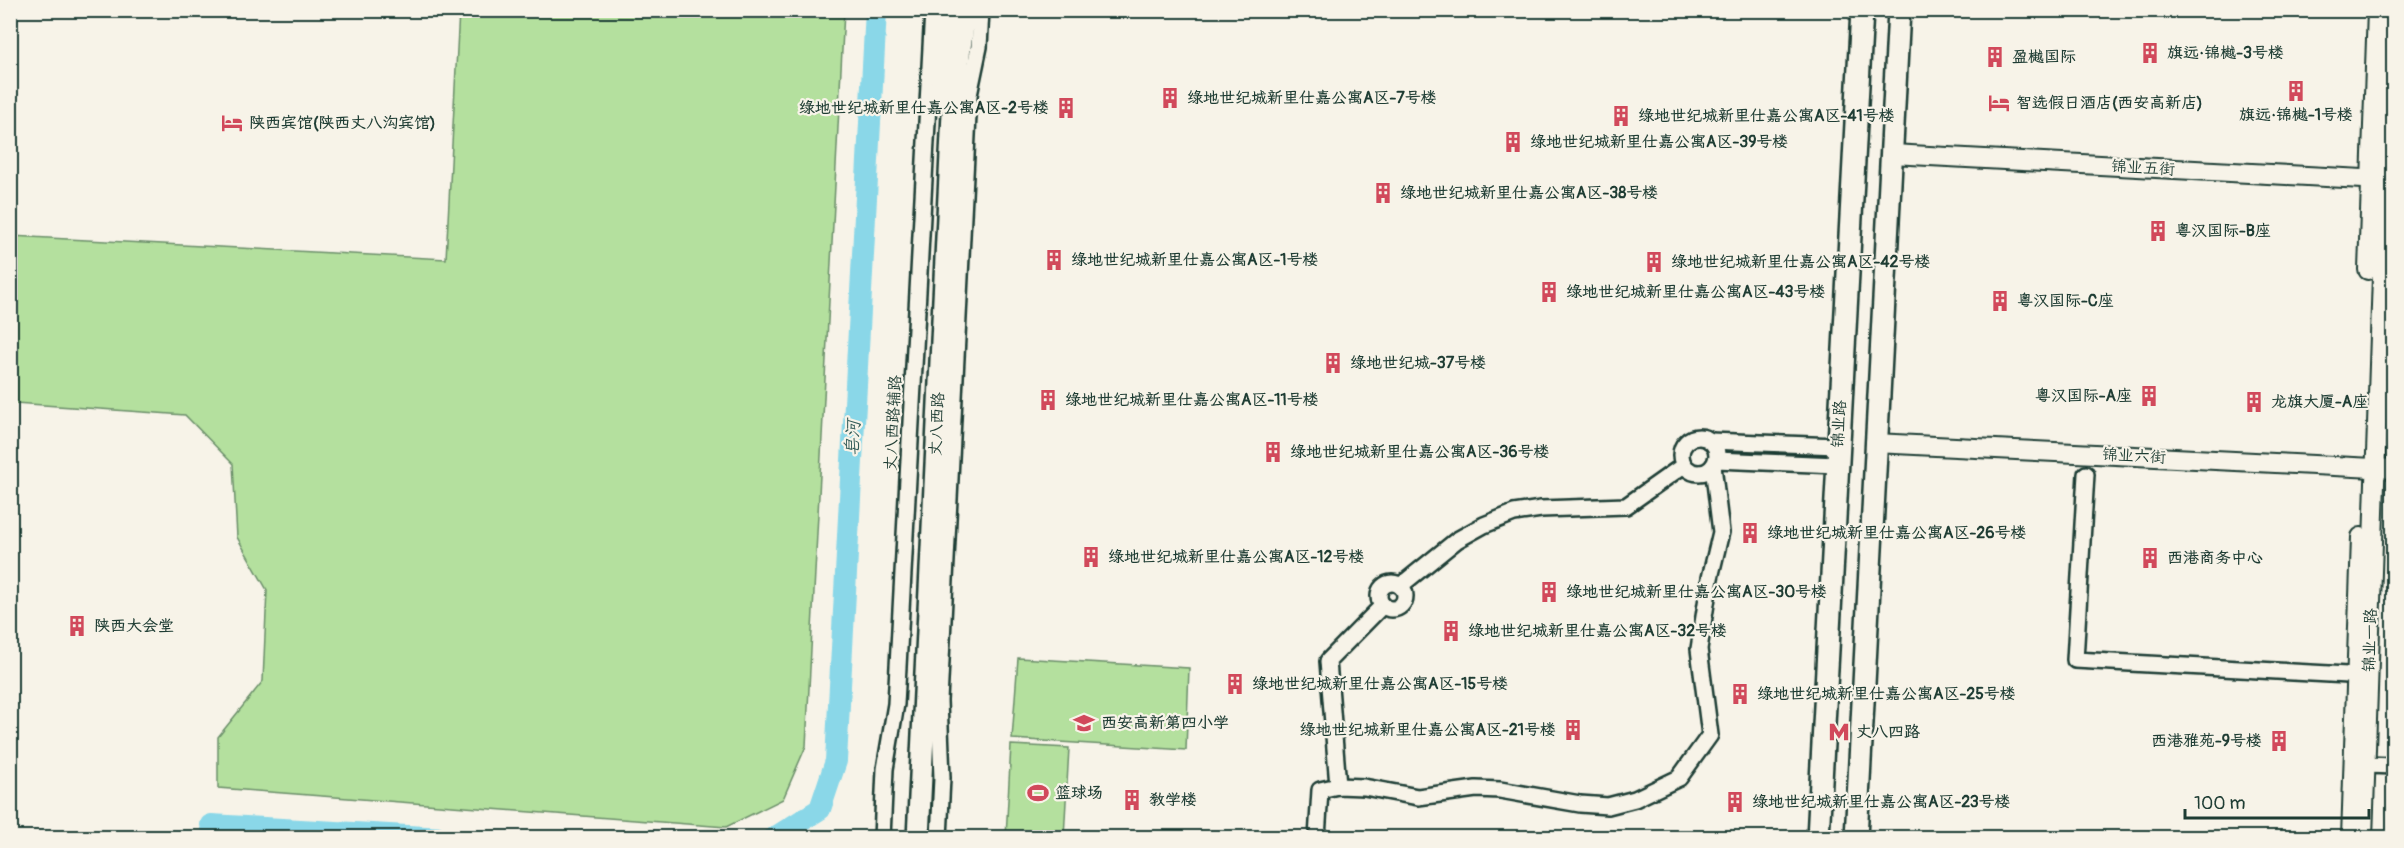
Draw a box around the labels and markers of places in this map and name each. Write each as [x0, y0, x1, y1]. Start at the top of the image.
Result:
building icon: 旗远·锦樾-3号楼 [2138, 41, 2162, 65]
place label: 旗远·锦樾-3号楼 [2167, 43, 2284, 63]
building icon: 盈樾国际 [1983, 45, 2007, 69]
place label: 盈樾国际 [2012, 47, 2076, 67]
building icon: 旗远·锦樾-1号楼 [2284, 79, 2308, 103]
building icon: 绿地世纪城新里仕嘉公寓A区-7号楼 [1158, 86, 1182, 110]
place label: 绿地世纪城新里仕嘉公寓A区-7号楼 [1187, 88, 1437, 108]
hotel icon: 智选假日酒店(西安高新店) [1987, 91, 2011, 115]
place label: 智选假日酒店(西安高新店) [2016, 93, 2203, 113]
building icon: 绿地世纪城新里仕嘉公寓A区-2号楼 [1054, 96, 1078, 120]
place label: 绿地世纪城新里仕嘉公寓A区-2号楼 [799, 98, 1049, 118]
building icon: 绿地世纪城新里仕嘉公寓A区-41号楼 [1609, 104, 1633, 128]
place label: 旗远·锦樾-1号楼 [2239, 105, 2353, 125]
place label: 绿地世纪城新里仕嘉公寓A区-41号楼 [1638, 106, 1895, 126]
hotel icon: 陕西宾馆(陕西丈八沟宾馆) [220, 111, 244, 135]
place label: 陕西宾馆(陕西丈八沟宾馆) [249, 113, 436, 133]
building icon: 绿地世纪城新里仕嘉公寓A区-39号楼 [1501, 130, 1525, 154]
place label: 绿地世纪城新里仕嘉公寓A区-39号楼 [1530, 132, 1788, 152]
building icon: 绿地世纪城新里仕嘉公寓A区-38号楼 [1371, 181, 1395, 205]
place label: 绿地世纪城新里仕嘉公寓A区-38号楼 [1400, 183, 1658, 203]
building icon: 粤汉国际-B座 [2146, 219, 2170, 243]
place label: 粤汉国际-B座 [2175, 221, 2271, 241]
building icon: 绿地世纪城新里仕嘉公寓A区-1号楼 [1042, 248, 1066, 272]
place label: 绿地世纪城新里仕嘉公寓A区-1号楼 [1071, 250, 1318, 270]
building icon: 绿地世纪城新里仕嘉公寓A区-42号楼 [1642, 250, 1666, 274]
place label: 绿地世纪城新里仕嘉公寓A区-42号楼 [1671, 252, 1930, 272]
building icon: 绿地世纪城新里仕嘉公寓A区-43号楼 [1537, 280, 1561, 304]
place label: 绿地世纪城新里仕嘉公寓A区-43号楼 [1566, 282, 1825, 302]
building icon: 粤汉国际-C座 [1988, 289, 2012, 313]
place label: 粤汉国际-C座 [2017, 291, 2114, 311]
building icon: 绿地世纪城-37号楼 [1321, 351, 1345, 375]
place label: 绿地世纪城-37号楼 [1350, 353, 1486, 373]
building icon: 粤汉国际-A座 [2137, 384, 2161, 408]
place label: 粤汉国际-A座 [2035, 386, 2132, 406]
building icon: 绿地世纪城新里仕嘉公寓A区-11号楼 [1036, 388, 1060, 412]
place label: 绿地世纪城新里仕嘉公寓A区-11号楼 [1065, 390, 1319, 410]
building icon: 龙旗大厦-A座 [2242, 390, 2266, 414]
place label: 龙旗大厦-A座 [2271, 392, 2368, 412]
building icon: 绿地世纪城新里仕嘉公寓A区-36号楼 [1261, 440, 1285, 464]
place label: 绿地世纪城新里仕嘉公寓A区-36号楼 [1290, 442, 1549, 462]
building icon: 绿地世纪城新里仕嘉公寓A区-26号楼 [1738, 521, 1762, 545]
place label: 绿地世纪城新里仕嘉公寓A区-26号楼 [1767, 523, 2026, 543]
building icon: 绿地世纪城新里仕嘉公寓A区-12号楼 [1079, 545, 1103, 569]
building icon: 西港商务中心 [2138, 546, 2162, 570]
place label: 绿地世纪城新里仕嘉公寓A区-12号楼 [1108, 547, 1364, 567]
place label: 西港商务中心 [2167, 548, 2263, 568]
building icon: 绿地世纪城新里仕嘉公寓A区-30号楼 [1537, 580, 1561, 604]
place label: 绿地世纪城新里仕嘉公寓A区-30号楼 [1566, 582, 1827, 602]
building icon: 陕西大会堂 [65, 614, 89, 638]
place label: 陕西大会堂 [94, 616, 174, 636]
building icon: 绿地世纪城新里仕嘉公寓A区-32号楼 [1439, 619, 1463, 643]
place label: 绿地世纪城新里仕嘉公寓A区-32号楼 [1468, 621, 1727, 641]
building icon: 绿地世纪城新里仕嘉公寓A区-15号楼 [1223, 672, 1247, 696]
place label: 绿地世纪城新里仕嘉公寓A区-15号楼 [1252, 674, 1508, 694]
building icon: 绿地世纪城新里仕嘉公寓A区-25号楼 [1728, 682, 1752, 706]
place label: 绿地世纪城新里仕嘉公寓A区-25号楼 [1757, 684, 2016, 704]
school or university icon: 西安高新第四小学 [1072, 711, 1096, 735]
place label: 西安高新第四小学 [1101, 713, 1229, 733]
building icon: 绿地世纪城新里仕嘉公寓A区-21号楼 [1561, 718, 1585, 742]
place label: 绿地世纪城新里仕嘉公寓A区-21号楼 [1300, 720, 1556, 740]
metro station icon: 丈八四路 [1827, 720, 1851, 744]
place label: 丈八四路 [1856, 722, 1920, 742]
building icon: 西港雅苑-9号楼 [2267, 729, 2291, 753]
place label: 西港雅苑-9号楼 [2151, 731, 2262, 751]
sports icon: 篮球场 [1026, 781, 1050, 805]
place label: 篮球场 [1055, 783, 1103, 803]
building icon: 教学楼 [1120, 788, 1144, 812]
place label: 教学楼 [1149, 790, 1197, 810]
building icon: 绿地世纪城新里仕嘉公寓A区-23号楼 [1723, 790, 1747, 814]
place label: 绿地世纪城新里仕嘉公寓A区-23号楼 [1752, 792, 2011, 812]

